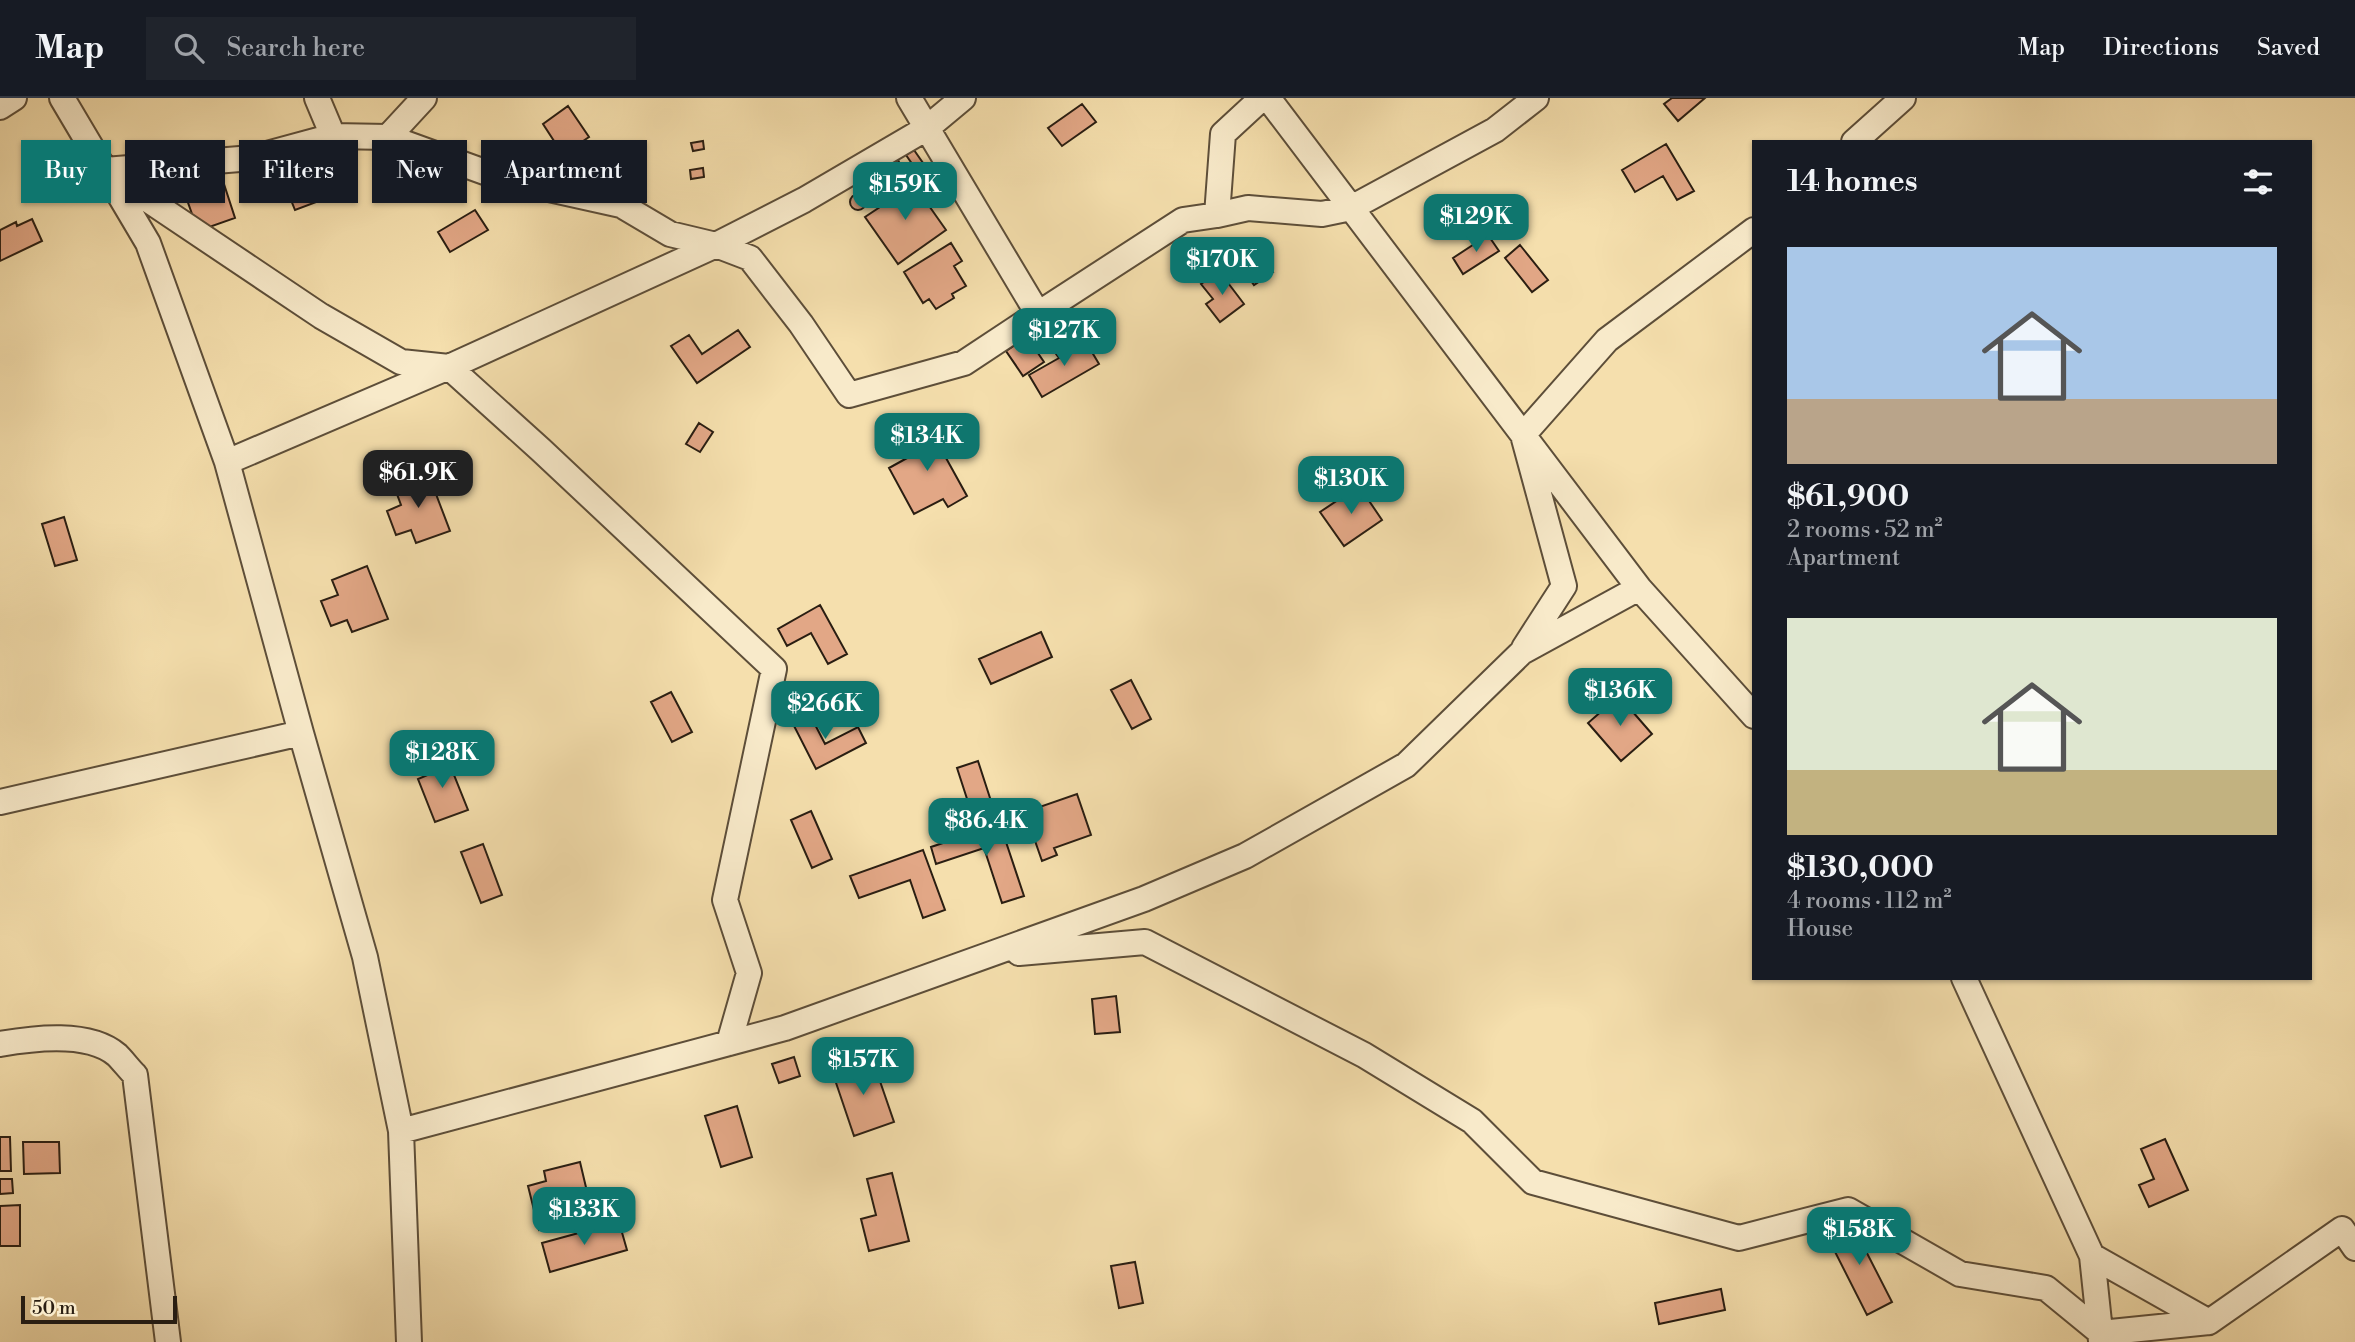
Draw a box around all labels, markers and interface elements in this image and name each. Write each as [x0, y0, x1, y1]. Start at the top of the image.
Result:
search box [146, 17, 636, 80]
text: Map [35, 28, 104, 69]
icon: search [170, 29, 208, 67]
text: Search here [226, 32, 365, 64]
text: Map [2018, 33, 2065, 63]
text: Directions [2103, 33, 2219, 63]
text: Saved [2257, 33, 2320, 63]
chip: Buy [21, 140, 111, 203]
chip: Rent [125, 140, 225, 203]
chip: Filters [239, 140, 358, 203]
chip: New [372, 140, 467, 203]
chip: Apartment [481, 140, 647, 203]
pin: $159K [856, 162, 954, 222]
text: 14 homes [1787, 163, 1918, 201]
icon: filters [2239, 163, 2277, 201]
text: $159K [869, 171, 941, 199]
pin: $129K [1427, 194, 1525, 254]
text: $129K [1440, 203, 1512, 231]
pin: $170K [1173, 238, 1271, 297]
text: $170K [1186, 246, 1258, 274]
icon: home [1969, 293, 2095, 419]
pin: $127K [1015, 308, 1113, 368]
text: $127K [1028, 317, 1100, 345]
pin: $134K [878, 414, 976, 473]
text: $134K [891, 422, 963, 450]
pin: $61.9K [361, 450, 475, 510]
pin: $130K [1302, 456, 1400, 516]
text: $61.9K [379, 459, 457, 487]
text: $130K [1314, 465, 1388, 493]
text: $61,900 [1787, 478, 1909, 516]
text: 2 rooms · 52 m² [1787, 516, 1943, 544]
text: Apartment [1787, 544, 1900, 572]
icon: home [1969, 664, 2095, 790]
pin: $136K [1571, 668, 1669, 728]
text: $136K [1584, 677, 1656, 705]
pin: $266K [776, 682, 874, 741]
text: $266K [787, 690, 863, 718]
pin: $128K [393, 730, 491, 790]
text: $128K [406, 739, 478, 767]
pin: $86.4K [929, 798, 1043, 858]
text: $86.4K [944, 807, 1028, 835]
text: $130,000 [1787, 849, 1934, 887]
text: 4 rooms · 112 m² [1787, 887, 1952, 915]
text: House [1787, 915, 1853, 943]
pin: $157K [814, 1038, 912, 1097]
text: $157K [828, 1046, 898, 1074]
pin: $133K [535, 1188, 633, 1247]
text: $133K [548, 1196, 620, 1224]
pin: $158K [1810, 1208, 1908, 1267]
text: $158K [1823, 1216, 1895, 1244]
scale bar [21, 1293, 177, 1325]
text: 50 m [32, 1296, 76, 1320]

